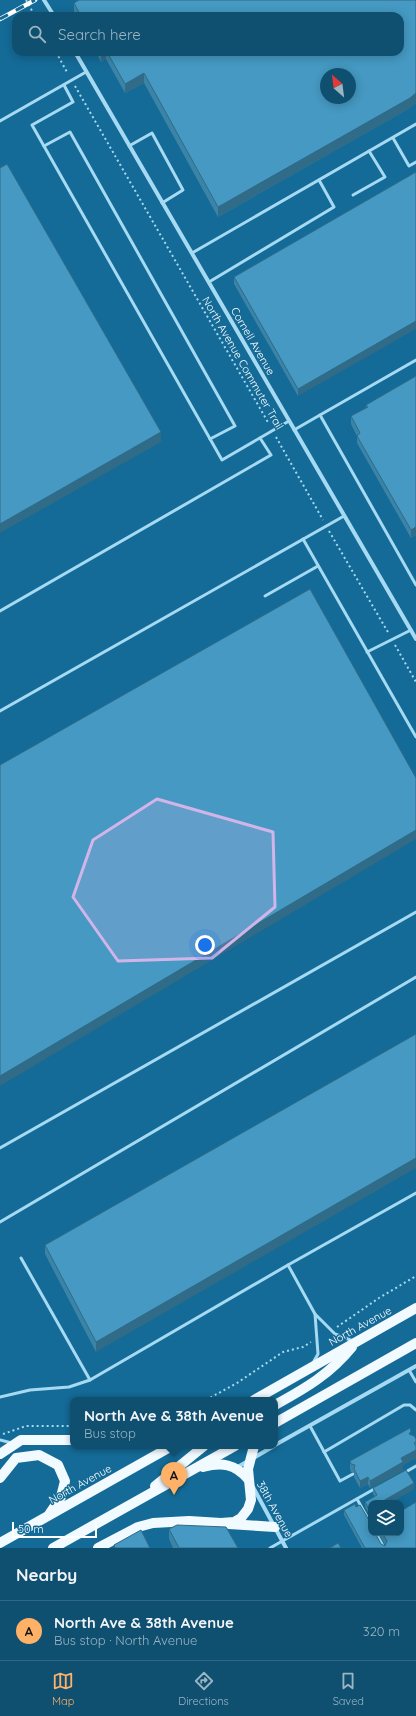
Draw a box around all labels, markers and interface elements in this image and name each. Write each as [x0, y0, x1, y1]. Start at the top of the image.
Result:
search box [12, 12, 404, 56]
icon: search [26, 23, 48, 45]
text: Search here [58, 25, 141, 44]
north arrow [320, 68, 356, 104]
street label: North Avenue Commuter Trail [199, 294, 287, 432]
street label: Cornell Avenue [228, 304, 278, 378]
your location [195, 935, 215, 955]
street label: North Avenue [326, 1303, 394, 1349]
popup [70, 1397, 278, 1449]
text: North Ave & 38th Avenue [84, 1406, 264, 1425]
text: Bus stop [84, 1425, 136, 1441]
street label: North Avenue [46, 1461, 114, 1507]
pin: A [161, 1462, 187, 1495]
street label: 38th Avenue [254, 1478, 296, 1540]
map controls [368, 1500, 404, 1536]
button: layers [368, 1500, 404, 1536]
scale bar [12, 1520, 97, 1539]
text: 50 m [18, 1522, 44, 1536]
text: Nearby [16, 1564, 77, 1585]
text: North Ave & 38th Avenue [54, 1613, 234, 1632]
text: A [25, 1623, 33, 1639]
text: 320 m [363, 1623, 400, 1639]
text: Bus stop · North Avenue [54, 1632, 197, 1648]
tab: Map [52, 1670, 74, 1708]
tab: Directions [178, 1670, 229, 1708]
tab: Saved [333, 1670, 364, 1708]

